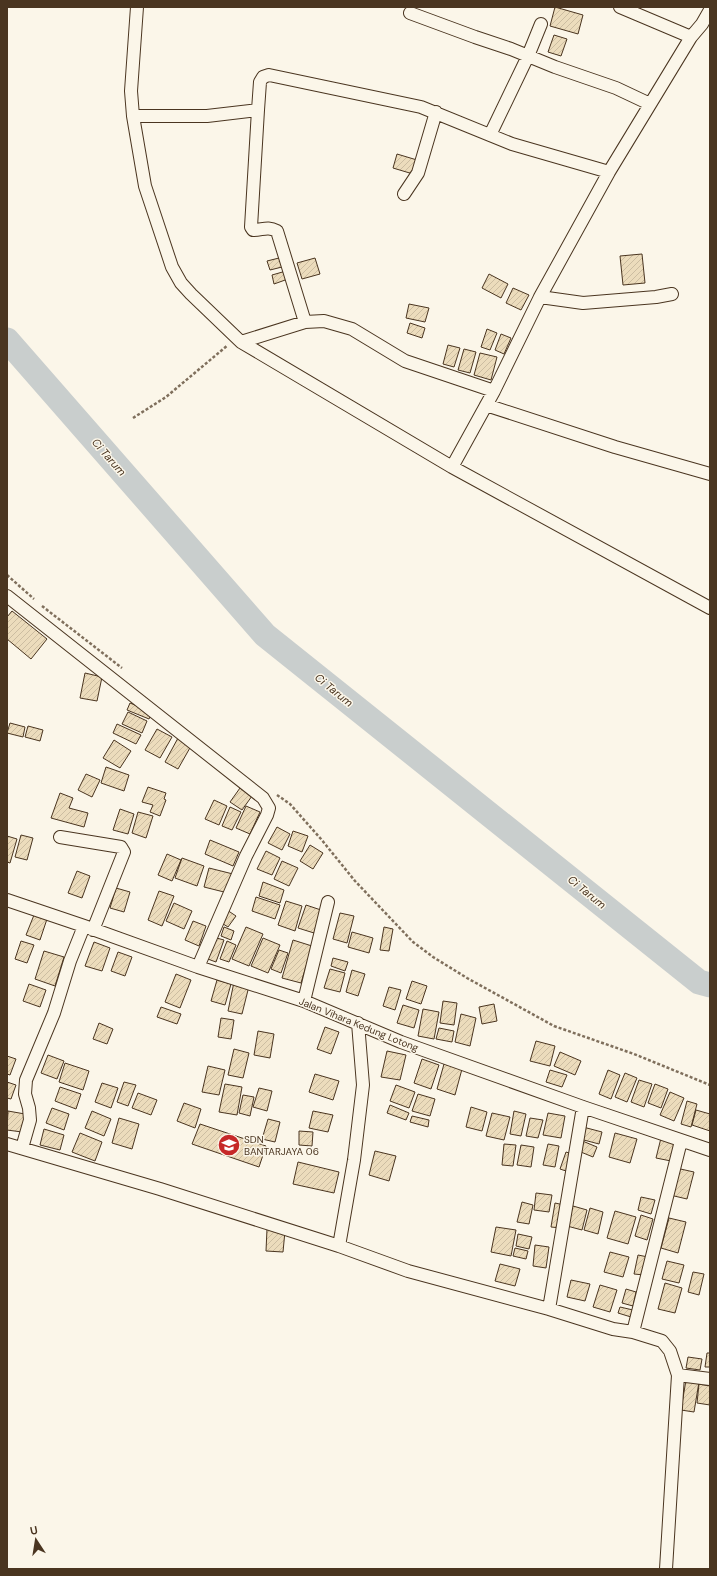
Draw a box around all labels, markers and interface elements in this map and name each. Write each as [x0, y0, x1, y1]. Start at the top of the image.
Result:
water label: Ci Tarum [89, 435, 129, 479]
water label: Ci Tarum [312, 670, 356, 710]
water label: Ci Tarum [565, 872, 609, 912]
street label: Jalan Vihara Kedung Lotong [297, 995, 421, 1055]
school or university icon: SDN BANTARJAYA 06 [216, 1132, 242, 1158]
place label: SDN BANTARJAYA 06 [244, 1133, 319, 1158]
north arrow [16, 1520, 56, 1560]
text: U [29, 1523, 39, 1538]

